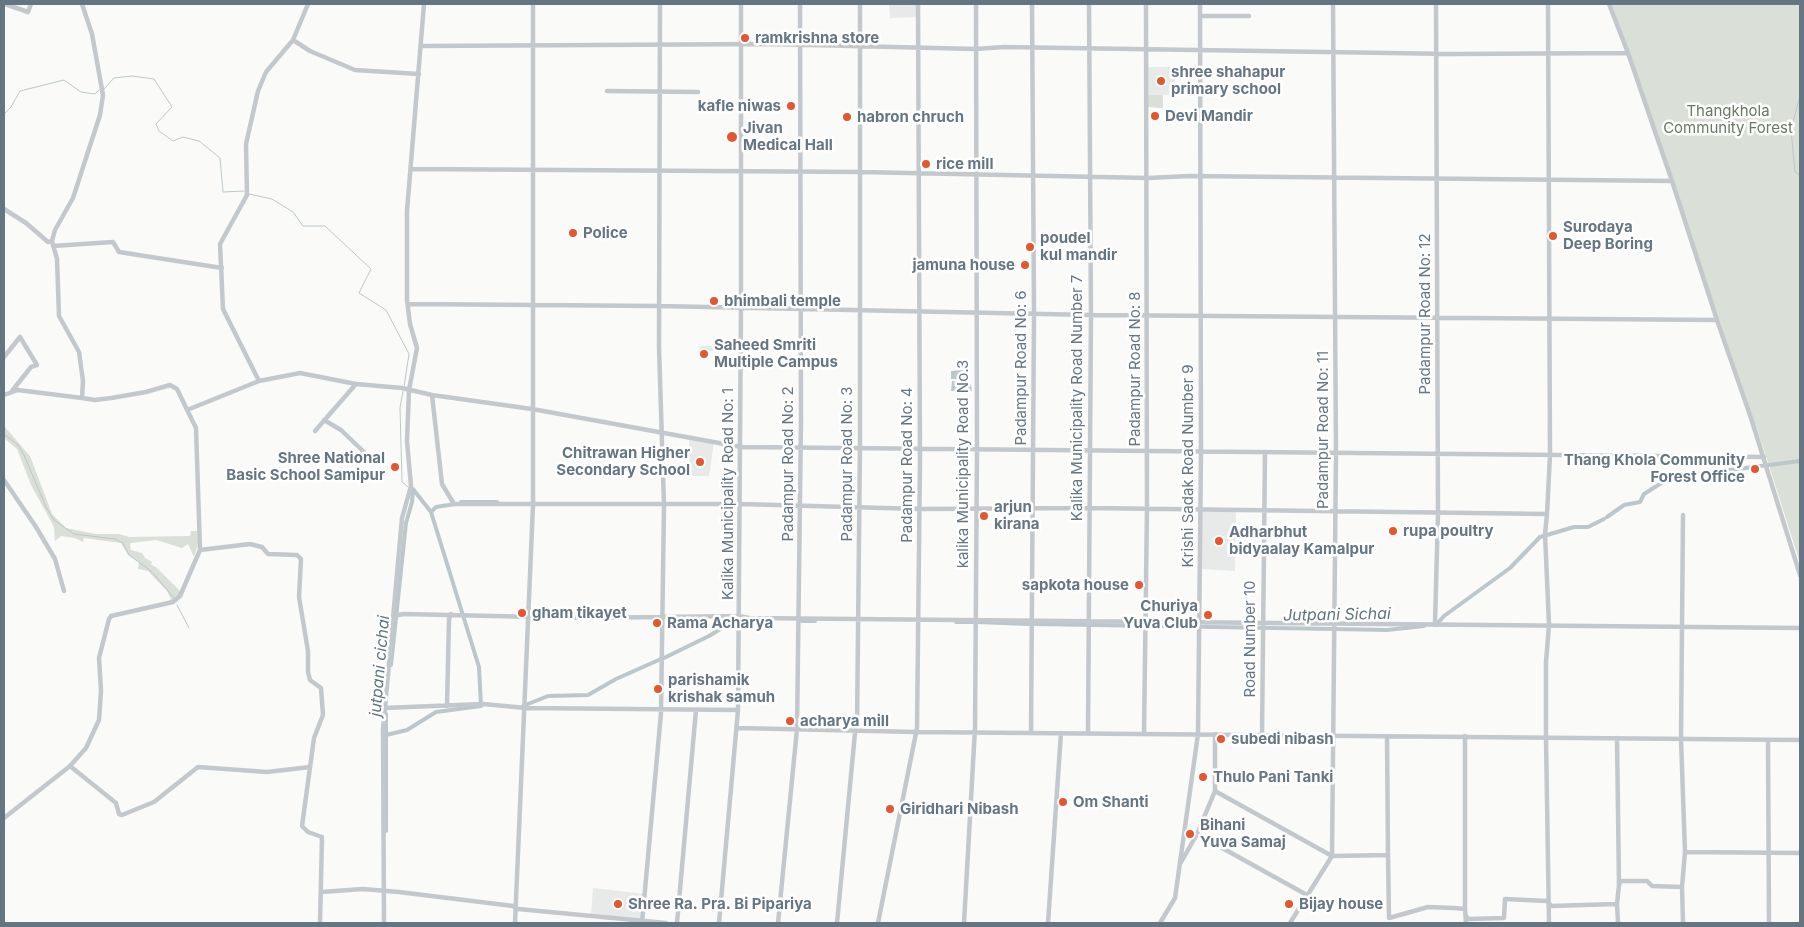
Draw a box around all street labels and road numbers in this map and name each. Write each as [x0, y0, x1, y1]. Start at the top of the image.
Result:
street label: Padampur Road No: 12 [1416, 233, 1434, 395]
street label: Kalika Municipality Road Number 7 [1068, 275, 1086, 521]
street label: Padampur Road No: 6 [1012, 290, 1030, 446]
street label: Padampur Road No: 8 [1126, 291, 1144, 447]
street label: Padampur Road No: 11 [1314, 351, 1332, 509]
street label: kalika Municipality Road No.3 [954, 360, 972, 568]
street label: Krishi Sadak Road Number 9 [1179, 364, 1197, 568]
street label: Padampur Road No: 2 [779, 386, 797, 542]
street label: Padampur Road No: 3 [838, 386, 856, 542]
street label: Padampur Road No: 4 [898, 387, 916, 543]
street label: Kalika Municipality Road No: 1 [719, 388, 737, 600]
street label: Road Number 10 [1241, 580, 1259, 698]

